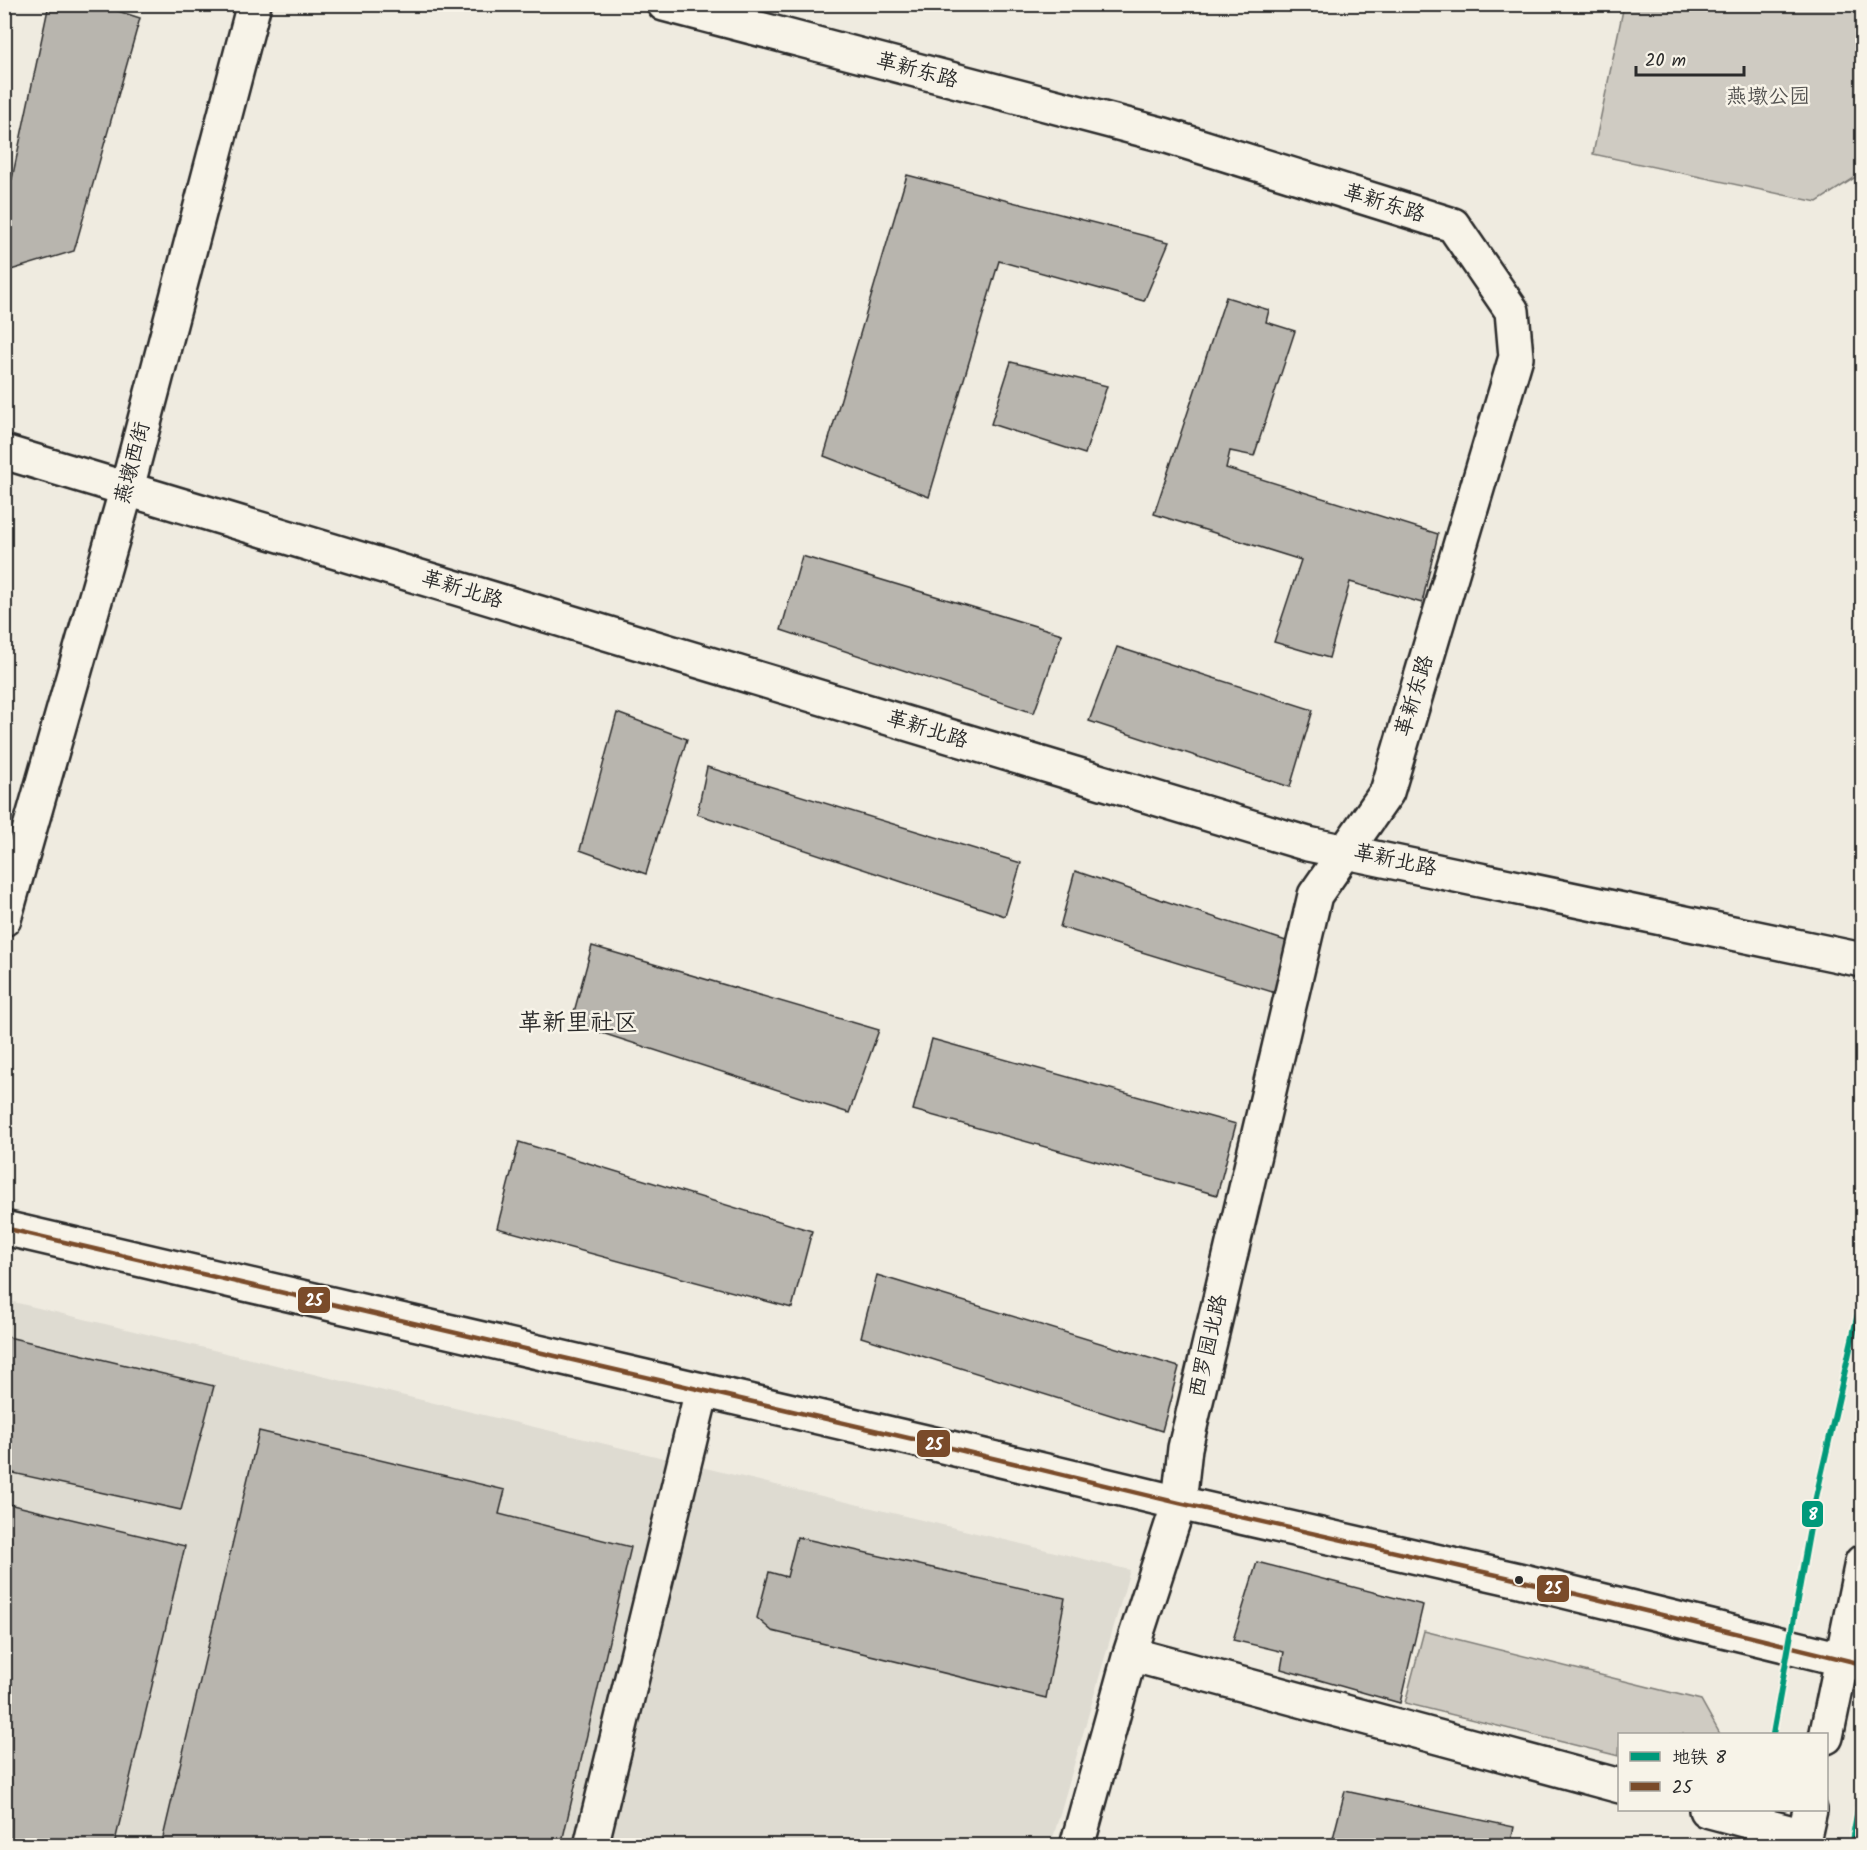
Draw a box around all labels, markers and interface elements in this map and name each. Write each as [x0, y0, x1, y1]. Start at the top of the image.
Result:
scale bar [1636, 39, 1744, 77]
street label: 革新东路 [872, 44, 962, 98]
text: 20 m [1645, 47, 1686, 76]
park label: 燕墩公园 [1726, 81, 1810, 114]
street label: 革新东路 [1339, 176, 1429, 232]
street label: 燕墩西街 [106, 418, 160, 508]
street label: 革新北路 [417, 562, 507, 618]
street label: 革新东路 [1387, 651, 1443, 741]
street label: 革新北路 [882, 702, 972, 758]
street label: 革新北路 [1350, 836, 1440, 886]
district label: 革新里社区 [518, 1004, 638, 1043]
line badge: 25 [297, 1286, 331, 1314]
text: 25 [305, 1289, 325, 1314]
street label: 西罗园北路 [1181, 1291, 1237, 1401]
line badge: 25 [916, 1429, 951, 1458]
text: 25 [925, 1433, 945, 1458]
line badge: 8 [1801, 1500, 1824, 1528]
text: 8 [1808, 1503, 1818, 1528]
unlabelled marker [1513, 1574, 1525, 1586]
line badge: 25 [1536, 1574, 1570, 1603]
text: 25 [1544, 1577, 1564, 1602]
legend [1618, 1733, 1828, 1811]
text: 地铁 8 [1672, 1744, 1726, 1773]
text: 25 [1672, 1774, 1693, 1803]

